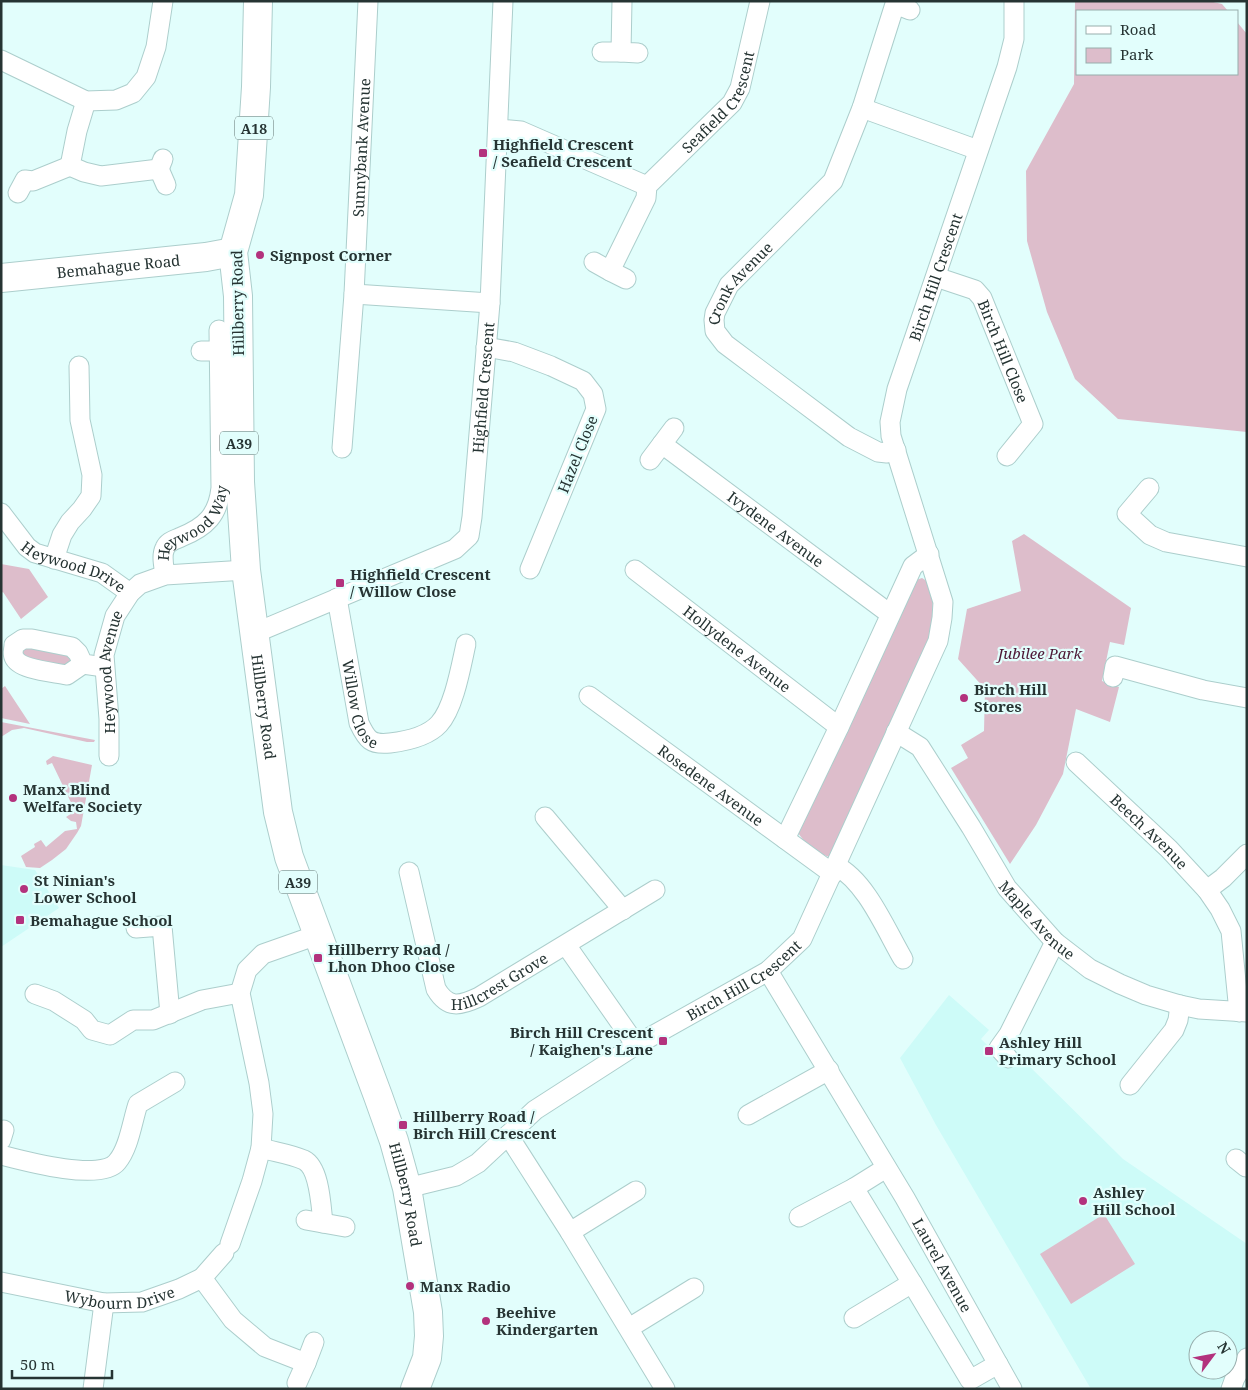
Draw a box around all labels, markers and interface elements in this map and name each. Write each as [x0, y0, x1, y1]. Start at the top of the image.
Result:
legend [1076, 10, 1238, 75]
text: Road [1120, 19, 1156, 39]
text: Park [1120, 44, 1154, 64]
street label: Seafield Crescent [677, 49, 758, 157]
street label: Sunnybank Avenue [348, 78, 374, 218]
road number: A18 [235, 116, 273, 140]
place label: Highfield Crescent / Seafield Crescent [493, 134, 634, 171]
marker: Highfield Crescent / Seafield Crescent [477, 147, 489, 159]
street label: Birch Hill Crescent [904, 210, 966, 344]
street label: Cronk Avenue [704, 237, 777, 326]
place label: Signpost Corner [270, 245, 392, 265]
marker: Signpost Corner [254, 249, 266, 261]
street label: Bemahague Road [56, 250, 181, 282]
street label: Hillberry Road [226, 250, 248, 356]
street label: Birch Hill Close [974, 296, 1033, 406]
street label: Highfield Crescent [467, 321, 498, 454]
street label: Hazel Close [552, 412, 602, 496]
road number: A39 [220, 432, 258, 454]
street label: Heywood Way [153, 484, 231, 562]
street label: Ivydene Avenue [724, 486, 828, 571]
street label: Heywood Drive [17, 536, 130, 597]
place label: Highfield Crescent / Willow Close [350, 564, 491, 601]
marker: Highfield Crescent / Willow Close [334, 577, 346, 589]
street label: Hollydene Avenue [679, 601, 795, 697]
street label: Heywood Avenue [94, 606, 127, 734]
park label: Jubilee Park [995, 643, 1083, 663]
street label: Hillberry Road [247, 653, 281, 761]
street label: Willow Close [338, 658, 381, 753]
place label: Birch Hill Stores [974, 679, 1048, 716]
marker: Birch Hill Stores [958, 692, 970, 704]
street label: Rosedene Avenue [654, 740, 768, 830]
place label: Manx Blind Welfare Society [23, 779, 142, 816]
street label: Beech Avenue [1106, 789, 1193, 873]
marker: Manx Blind Welfare Society [7, 792, 19, 804]
place label: St Ninian's Lower School [34, 870, 137, 907]
road number: A39 [279, 870, 317, 894]
street label: Maple Avenue [995, 876, 1079, 964]
marker: St Ninian's Lower School [18, 883, 30, 895]
place label: Bemahague School [30, 910, 173, 930]
marker: Bemahague School [14, 914, 26, 926]
street label: Birch Hill Crescent [683, 935, 805, 1025]
place label: Hillberry Road / Lhon Dhoo Close [328, 939, 455, 976]
street label: Hillcrest Grove [451, 948, 551, 1014]
marker: Hillberry Road / Lhon Dhoo Close [312, 952, 324, 964]
place label: Birch Hill Crescent / Kaighen's Lane [510, 1022, 653, 1059]
place label: Ashley Hill Primary School [999, 1032, 1117, 1069]
marker: Birch Hill Crescent / Kaighen's Lane [657, 1035, 669, 1047]
marker: Ashley Hill Primary School [983, 1045, 995, 1057]
place label: Hillberry Road / Birch Hill Crescent [413, 1106, 556, 1143]
marker: Hillberry Road / Birch Hill Crescent [397, 1119, 409, 1131]
street label: Hillberry Road [385, 1140, 427, 1248]
place label: Ashley Hill School [1093, 1182, 1176, 1219]
marker: Ashley Hill School [1077, 1195, 1089, 1207]
street label: Laurel Avenue [908, 1215, 977, 1316]
place label: Manx Radio [420, 1276, 511, 1296]
marker: Manx Radio [404, 1280, 416, 1292]
street label: Wybourn Drive [63, 1281, 177, 1313]
place label: Beehive Kindergarten [496, 1302, 598, 1339]
marker: Beehive Kindergarten [480, 1315, 492, 1327]
north arrow [1188, 1330, 1238, 1380]
text: N [1213, 1338, 1235, 1358]
scale bar [12, 1348, 112, 1380]
text: 50 m [20, 1354, 55, 1374]

